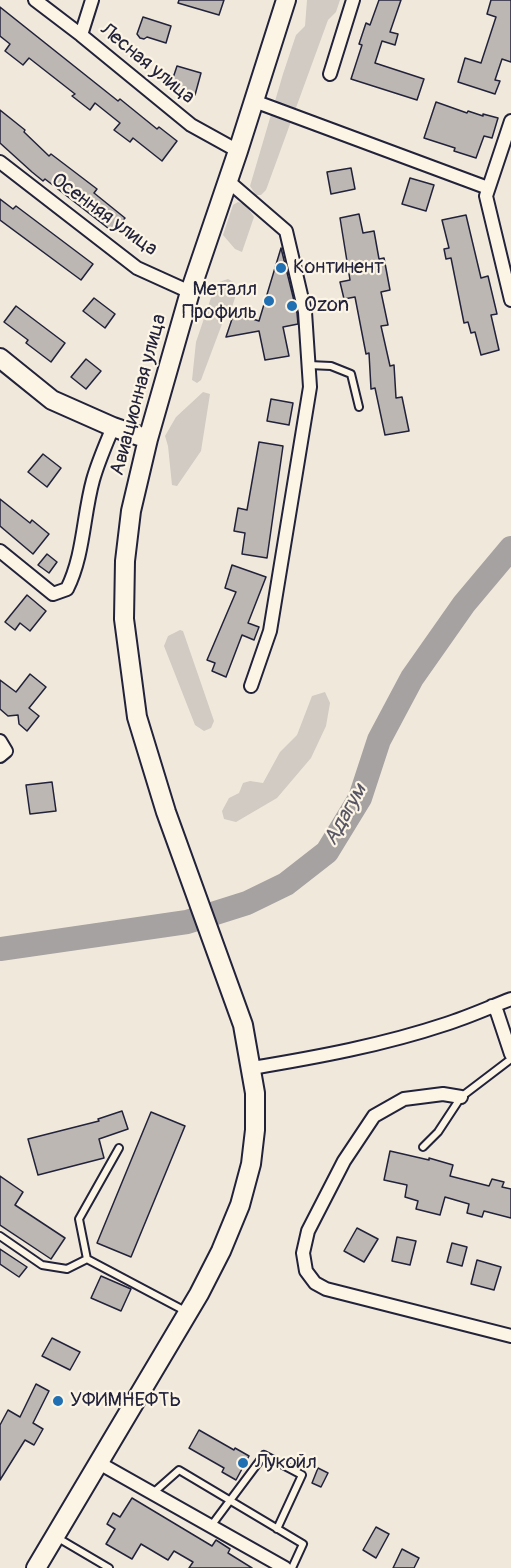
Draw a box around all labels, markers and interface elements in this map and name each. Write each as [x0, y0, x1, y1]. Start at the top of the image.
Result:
street label: Лесная улица [95, 19, 199, 109]
street label: Осенняя улица [46, 168, 162, 262]
place label: Континент [293, 256, 384, 280]
marker: Континент [274, 261, 288, 275]
place label: Металл Профиль [182, 278, 257, 325]
marker: Металл Профиль [262, 294, 276, 308]
place label: Ozon [304, 294, 349, 318]
marker: Ozon [285, 299, 299, 313]
street label: Авиационная улица [106, 312, 172, 478]
water label: Адагум [319, 780, 373, 850]
place label: УФИМНЕФТЬ [70, 1389, 181, 1413]
marker: УФИМНЕФТЬ [51, 1394, 65, 1408]
place label: Лукойл [255, 1451, 317, 1475]
marker: Лукойл [236, 1456, 250, 1470]

